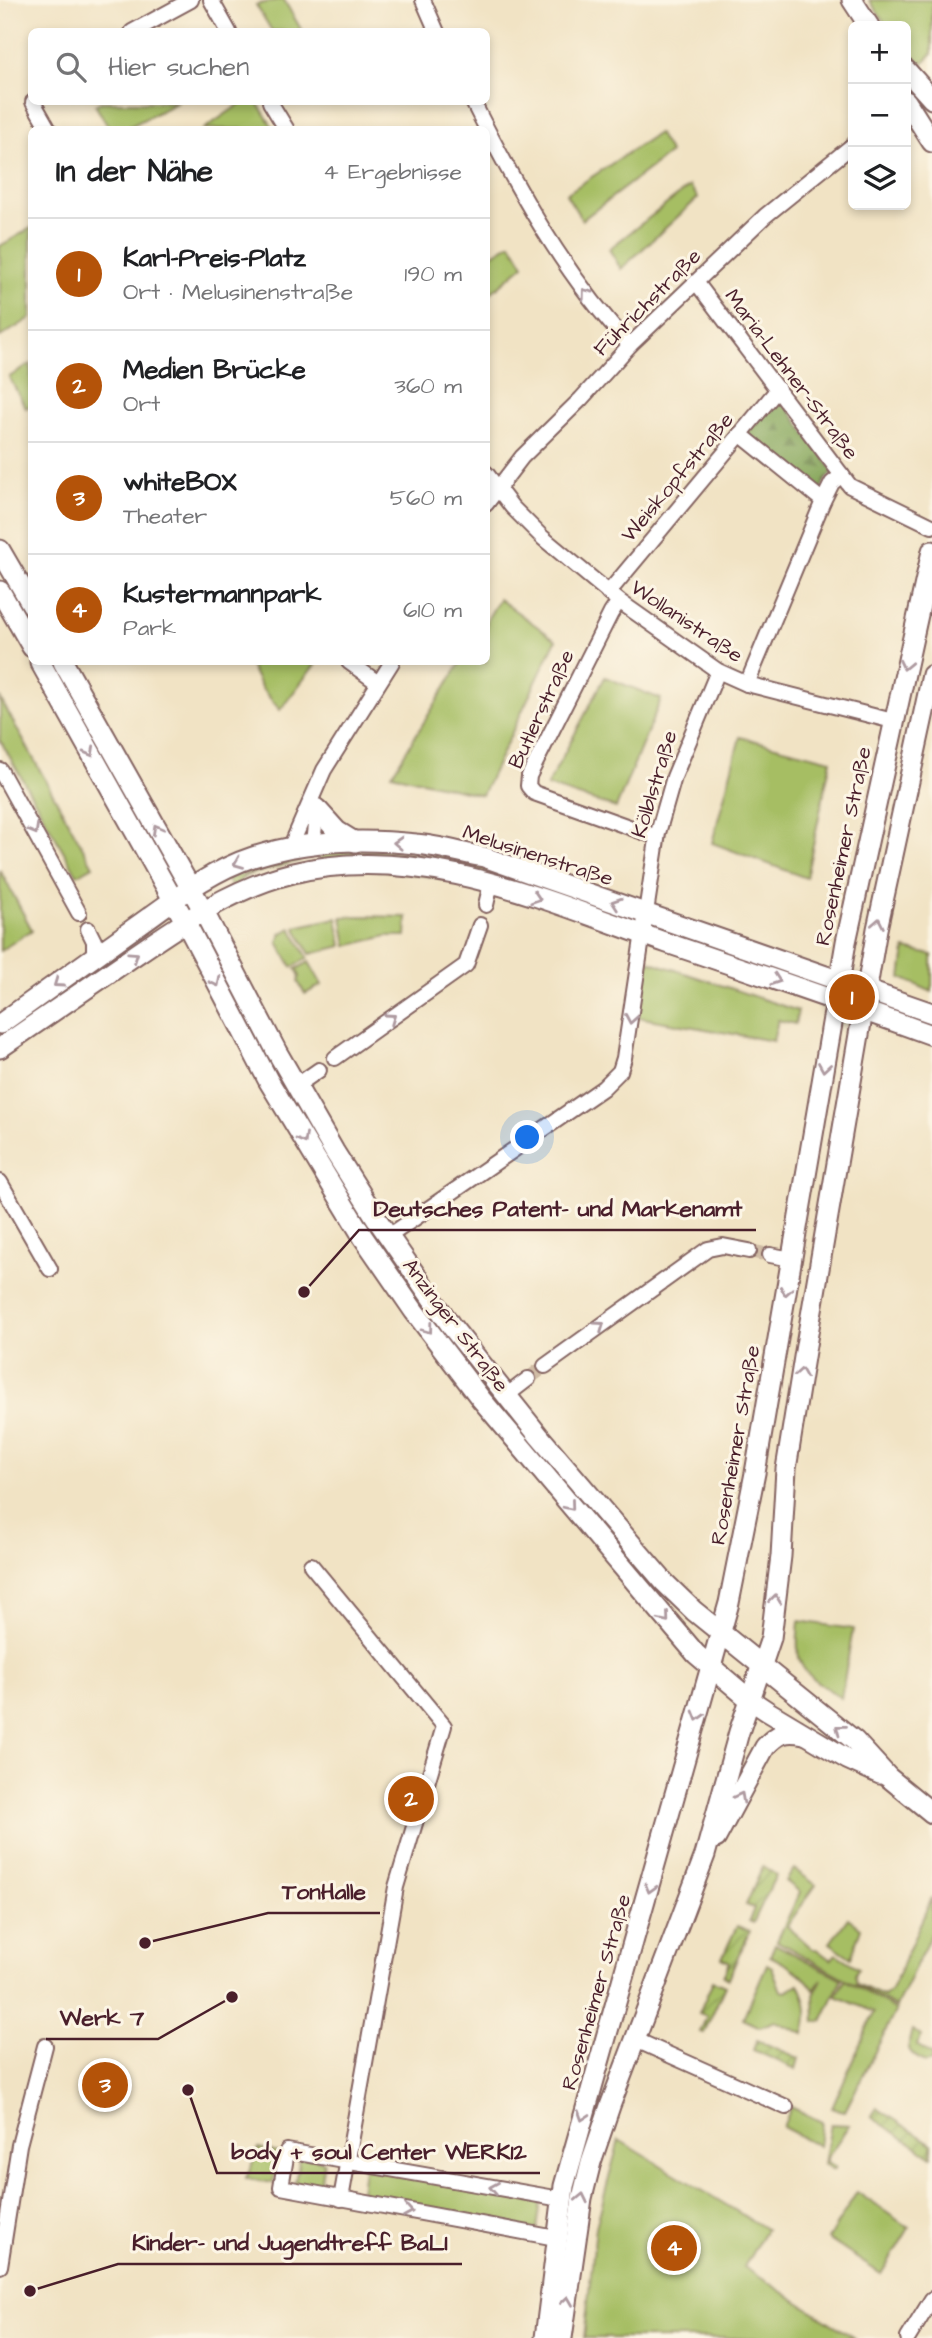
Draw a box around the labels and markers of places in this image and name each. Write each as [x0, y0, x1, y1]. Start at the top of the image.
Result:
pin: 1 [829, 971, 875, 1023]
callout: Deutsches Patent- und Markenamt [359, 1186, 756, 1230]
pin: 2 [388, 1773, 434, 1825]
callout: TonHalle [268, 1869, 380, 1913]
callout: Werk 7 [46, 1995, 158, 2039]
pin: 3 [82, 2059, 128, 2111]
callout: body + soul Center WERK12 [217, 2129, 540, 2173]
callout: Kinder- und Jugendtreff BaLI [118, 2220, 462, 2264]
pin: 4 [651, 2222, 697, 2274]

